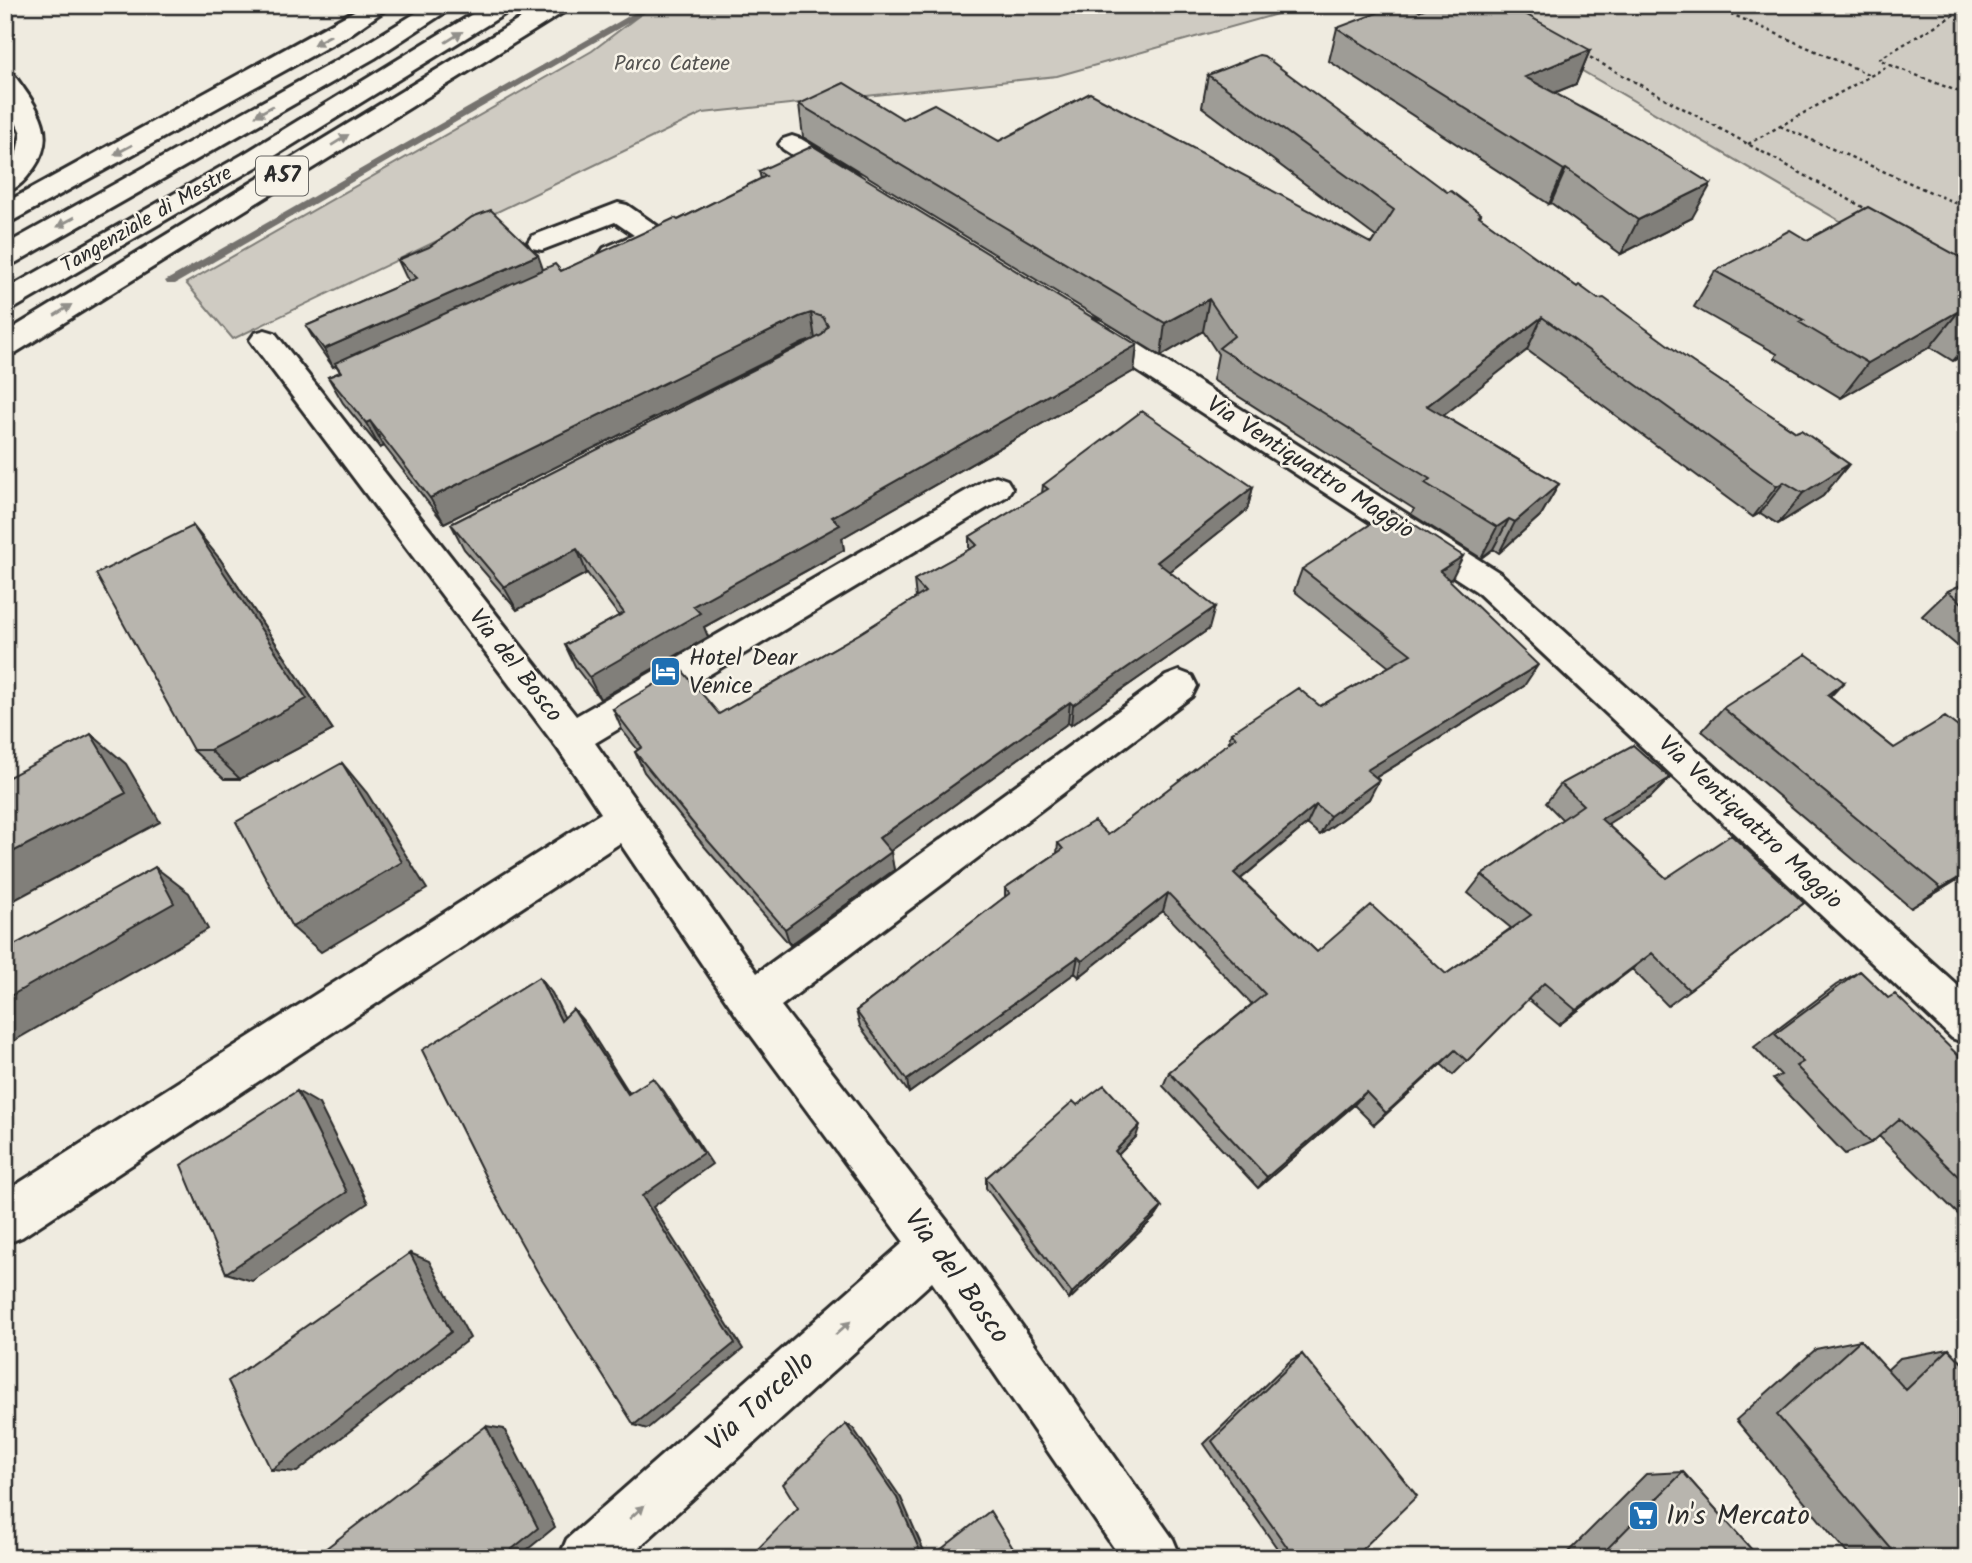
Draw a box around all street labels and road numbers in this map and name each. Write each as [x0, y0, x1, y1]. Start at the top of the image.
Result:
road number: A57 [256, 156, 308, 196]
street label: Tangenziale di Mestre [55, 157, 239, 283]
street label: Via Ventiquattro Maggio [1198, 386, 1422, 550]
street label: Via del Bosco [458, 601, 572, 732]
street label: Via Ventiquattro Maggio [1648, 726, 1852, 920]
street label: Via del Bosco [891, 1200, 1021, 1354]
street label: Via Torcello [696, 1340, 826, 1464]

